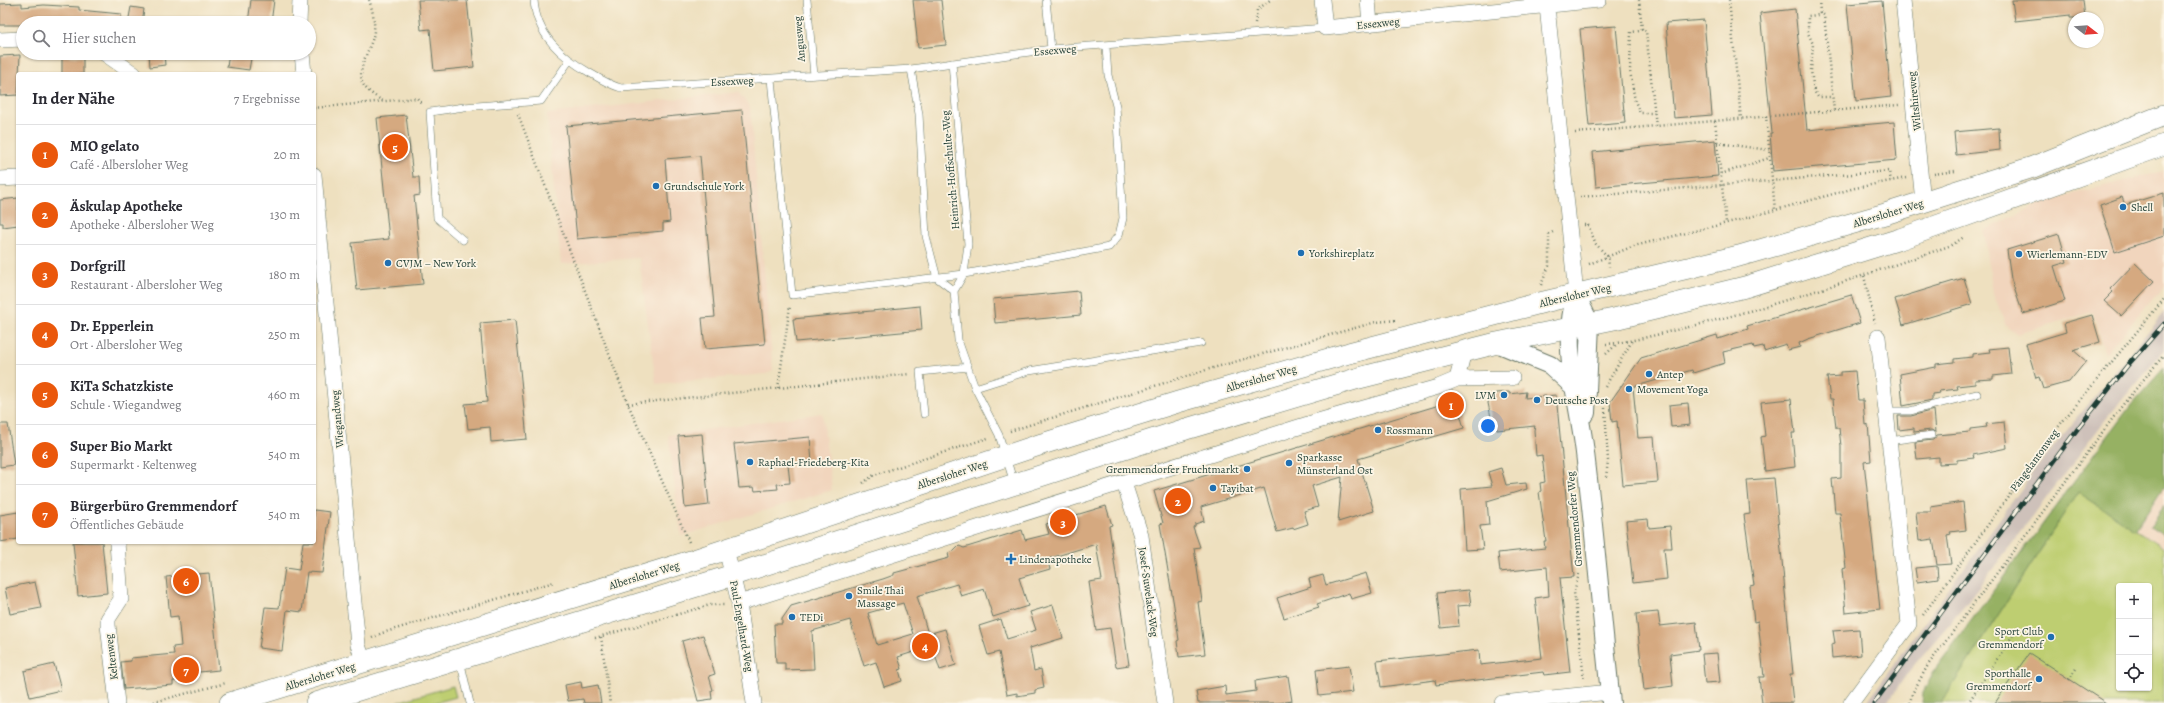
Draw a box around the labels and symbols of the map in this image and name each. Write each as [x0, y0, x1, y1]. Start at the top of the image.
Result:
north arrow [2068, 12, 2104, 48]
street label: Essexweg [1356, 14, 1401, 33]
street label: Angusweg [790, 15, 809, 64]
street label: Essexweg [1033, 41, 1078, 60]
street label: Wiltshireweg [1904, 70, 1925, 132]
street label: Essexweg [710, 73, 754, 90]
street label: Heinrich-Hoffschulte-Weg [938, 109, 963, 230]
pin: 5 [382, 132, 408, 162]
place label: Grundschule York [664, 179, 745, 194]
marker: Grundschule York [651, 181, 661, 191]
street label: Albersloher Weg [1850, 195, 1926, 232]
place label: Shell [2131, 200, 2153, 215]
marker: Shell [2118, 202, 2128, 212]
place label: Yorkshireplatz [1308, 246, 1374, 261]
place label: Wierlemann-EDV [2026, 247, 2108, 262]
marker: Yorkshireplatz [1296, 248, 1306, 258]
marker: Wierlemann-EDV [2014, 249, 2024, 259]
place label: CVJM – New York [396, 256, 477, 271]
marker: CVJM – New York [383, 258, 393, 268]
street label: Albersloher Weg [1537, 280, 1613, 311]
street label: Albersloher Weg [1223, 361, 1299, 396]
place label: Antep [1656, 367, 1684, 382]
marker: Antep [1644, 369, 1654, 379]
place label: Movement Yoga [1637, 382, 1709, 397]
marker: Movement Yoga [1624, 384, 1634, 394]
place label: LVM [1475, 388, 1496, 403]
street label: Wiegandweg [327, 389, 348, 450]
pin: 1 [1438, 390, 1464, 420]
marker: LVM [1499, 390, 1509, 400]
place label: Deutsche Post [1545, 393, 1609, 408]
marker: Deutsche Post [1532, 395, 1542, 405]
your location [1478, 416, 1498, 436]
place label: Rossmann [1386, 423, 1433, 438]
marker: Rossmann [1373, 425, 1383, 435]
street label: Pängelantonweg [2007, 426, 2063, 495]
place label: Sparkasse Münsterland Ost [1297, 450, 1373, 478]
place label: Raphael-Friedeberg-Kita [758, 455, 870, 470]
street label: Albersloher Weg [914, 456, 990, 493]
marker: Raphael-Friedeberg-Kita [745, 457, 755, 467]
marker: Sparkasse Münsterland Ost [1284, 458, 1294, 468]
place label: Gremmendorfer Fruchtmarkt [1106, 462, 1239, 477]
marker: Gremmendorfer Fruchtmarkt [1242, 464, 1252, 474]
street label: Gremmendorfer Weg [1563, 470, 1586, 567]
place label: Tayibat [1221, 481, 1254, 496]
marker: Tayibat [1208, 483, 1218, 493]
pin: 2 [1165, 486, 1191, 516]
pin: 3 [1050, 507, 1076, 537]
street label: Josef-Suwelack-Weg [1135, 546, 1162, 639]
place label: Lindenapotheke [1019, 552, 1092, 567]
marker: Lindenapotheke [1006, 554, 1016, 564]
street label: Albersloher Weg [606, 557, 682, 594]
pin: 6 [173, 566, 199, 596]
street label: Paul-Engelhard-Weg [726, 579, 757, 674]
place label: Smile Thai Massage [857, 583, 904, 611]
marker: Smile Thai Massage [844, 591, 854, 601]
place label: TEDi [800, 610, 823, 625]
marker: TEDi [787, 612, 797, 622]
place label: Sport Club Gremmendorf [1978, 624, 2044, 652]
pin: 4 [912, 631, 938, 661]
street label: Keltenweg [101, 632, 122, 681]
marker: Sport Club Gremmendorf [2046, 632, 2056, 642]
pin: 7 [173, 655, 199, 685]
street label: Albersloher Weg [282, 658, 358, 695]
place label: Sporthalle Gremmendorf [1966, 666, 2032, 694]
marker: Sporthalle Gremmendorf [2034, 674, 2044, 684]

